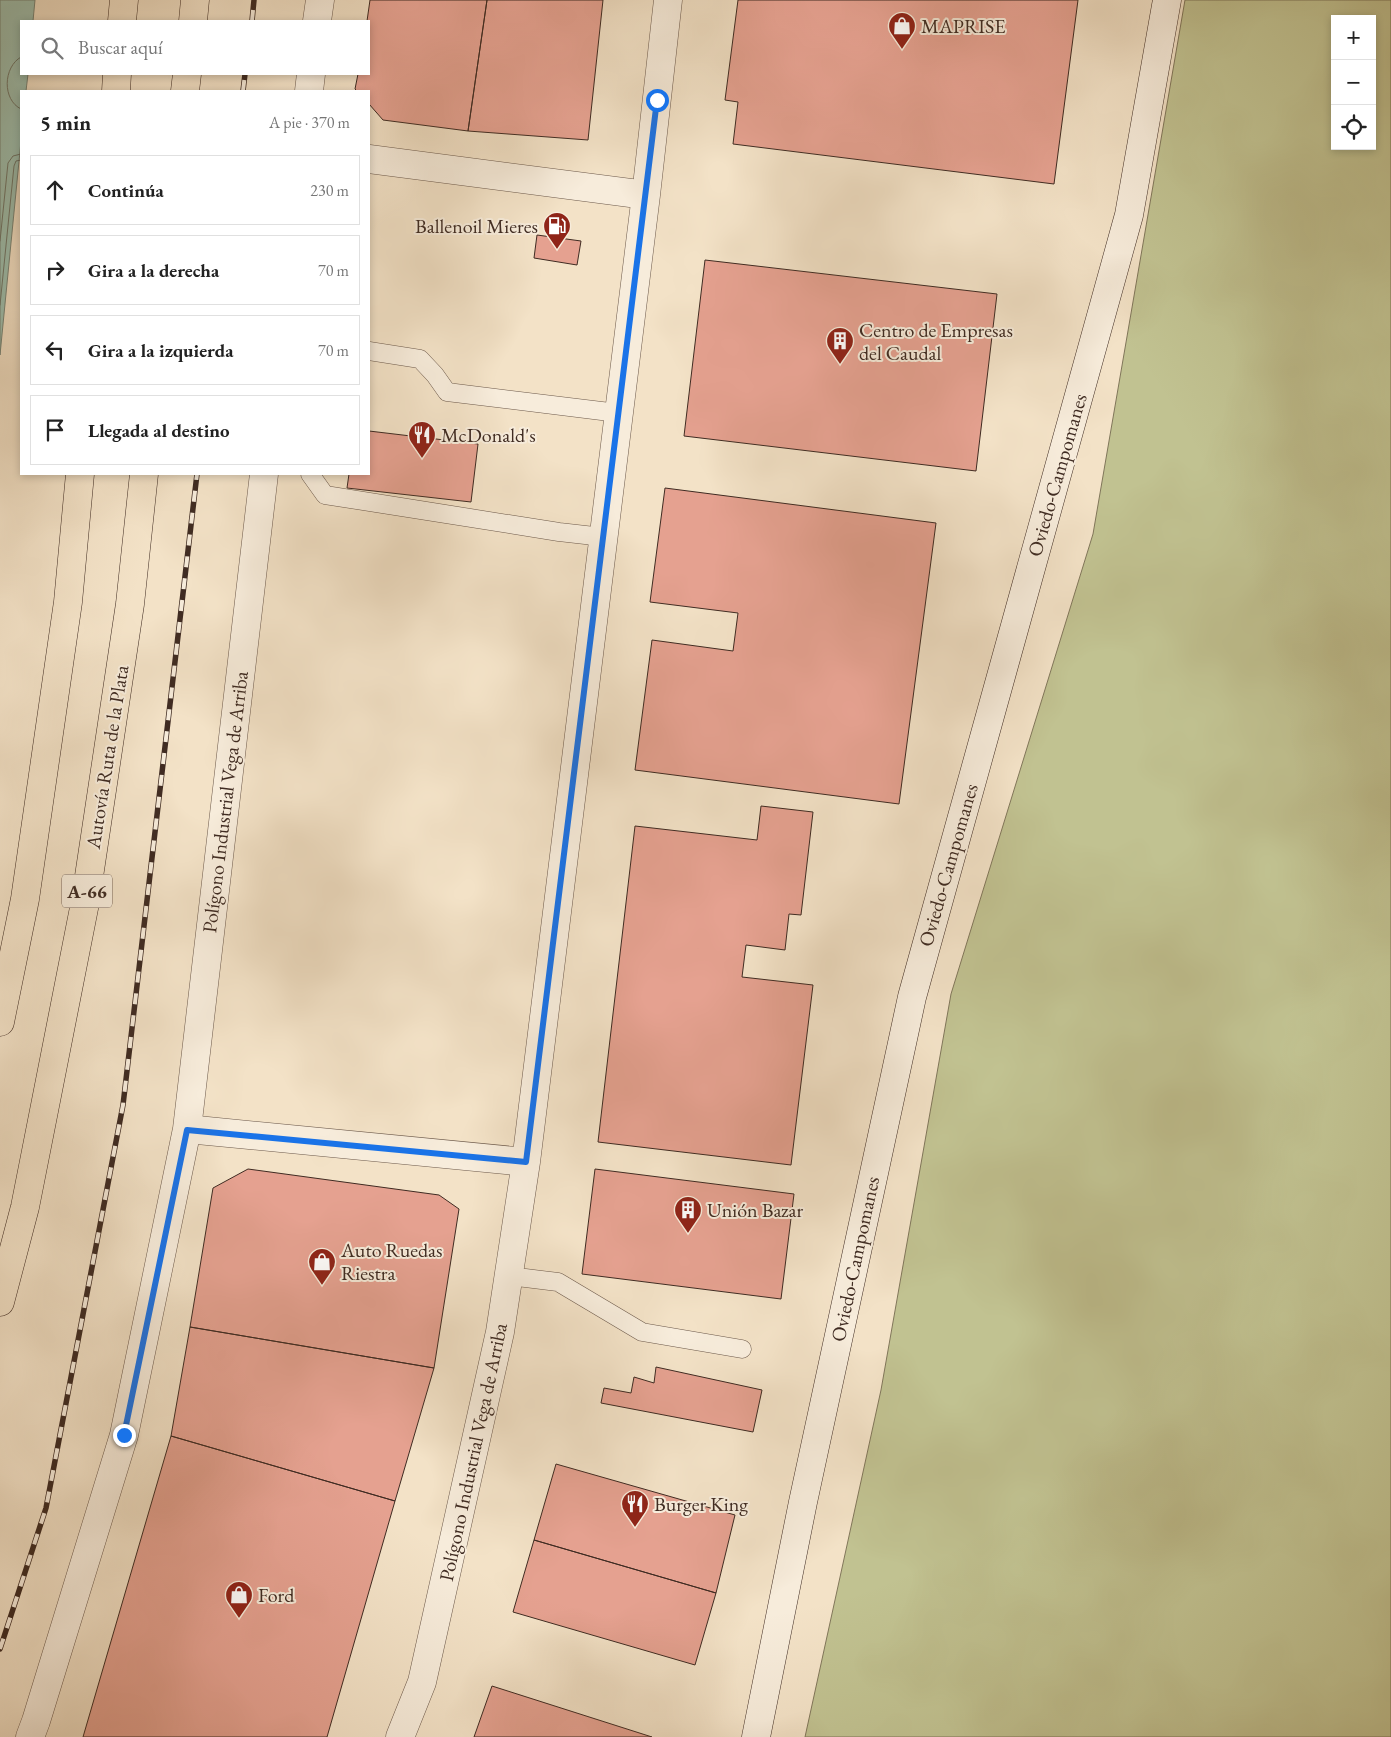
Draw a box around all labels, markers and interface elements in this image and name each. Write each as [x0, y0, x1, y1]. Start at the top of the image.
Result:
shop icon: MAPRISE [887, 11, 917, 50]
place label: MAPRISE [921, 13, 1006, 39]
map controls [1331, 15, 1376, 150]
button: + [1331, 15, 1376, 60]
search box [20, 20, 370, 75]
icon: search [38, 34, 66, 62]
text: Buscar aquí [78, 35, 163, 60]
button: − [1331, 60, 1376, 105]
route start [646, 89, 669, 112]
button: locate [1331, 105, 1376, 150]
text: 5 min [40, 109, 91, 136]
text: A pie · 370 m [269, 112, 350, 133]
icon: ahead [41, 176, 69, 204]
text: Continúa [88, 178, 164, 203]
text: 230 m [310, 180, 349, 201]
fuel station icon: Ballenoil Mieres [542, 211, 572, 250]
place label: Ballenoil Mieres [415, 213, 538, 239]
icon: right [41, 256, 69, 284]
text: Gira a la derecha [88, 258, 219, 283]
text: 70 m [318, 260, 349, 281]
place label: Centro de Empresas del Caudal [859, 317, 1013, 366]
building icon: Centro de Empresas del Caudal [825, 326, 855, 365]
icon: left [41, 336, 69, 364]
text: Gira a la izquierda [88, 338, 234, 363]
text: 70 m [318, 340, 349, 361]
street label: Oviedo-Campomanes [1021, 390, 1093, 560]
icon: arrive [41, 416, 69, 444]
text: Llegada al destino [88, 418, 230, 443]
restaurant icon: McDonald's [407, 420, 437, 459]
place label: McDonald's [441, 422, 536, 448]
street label: Autovía Ruta de la Plata [79, 663, 134, 852]
street label: Polígono Industrial Vega de Arriba [196, 670, 254, 934]
street label: Oviedo-Campomanes [912, 780, 984, 950]
road number: A-66 [62, 874, 112, 908]
street label: Oviedo-Campomanes [825, 1174, 885, 1344]
building icon: Unión Bazar [673, 1195, 703, 1234]
place label: Unión Bazar [707, 1197, 804, 1223]
place label: Auto Ruedas Riestra [340, 1237, 443, 1286]
shop icon: Auto Ruedas Riestra [307, 1247, 337, 1286]
street label: Polígono Industrial Vega de Arriba [433, 1320, 513, 1583]
route end [113, 1424, 136, 1447]
restaurant icon: Burger King [620, 1489, 650, 1528]
place label: Burger King [654, 1491, 748, 1517]
shop icon: Ford [224, 1580, 254, 1619]
place label: Ford [258, 1582, 295, 1608]

